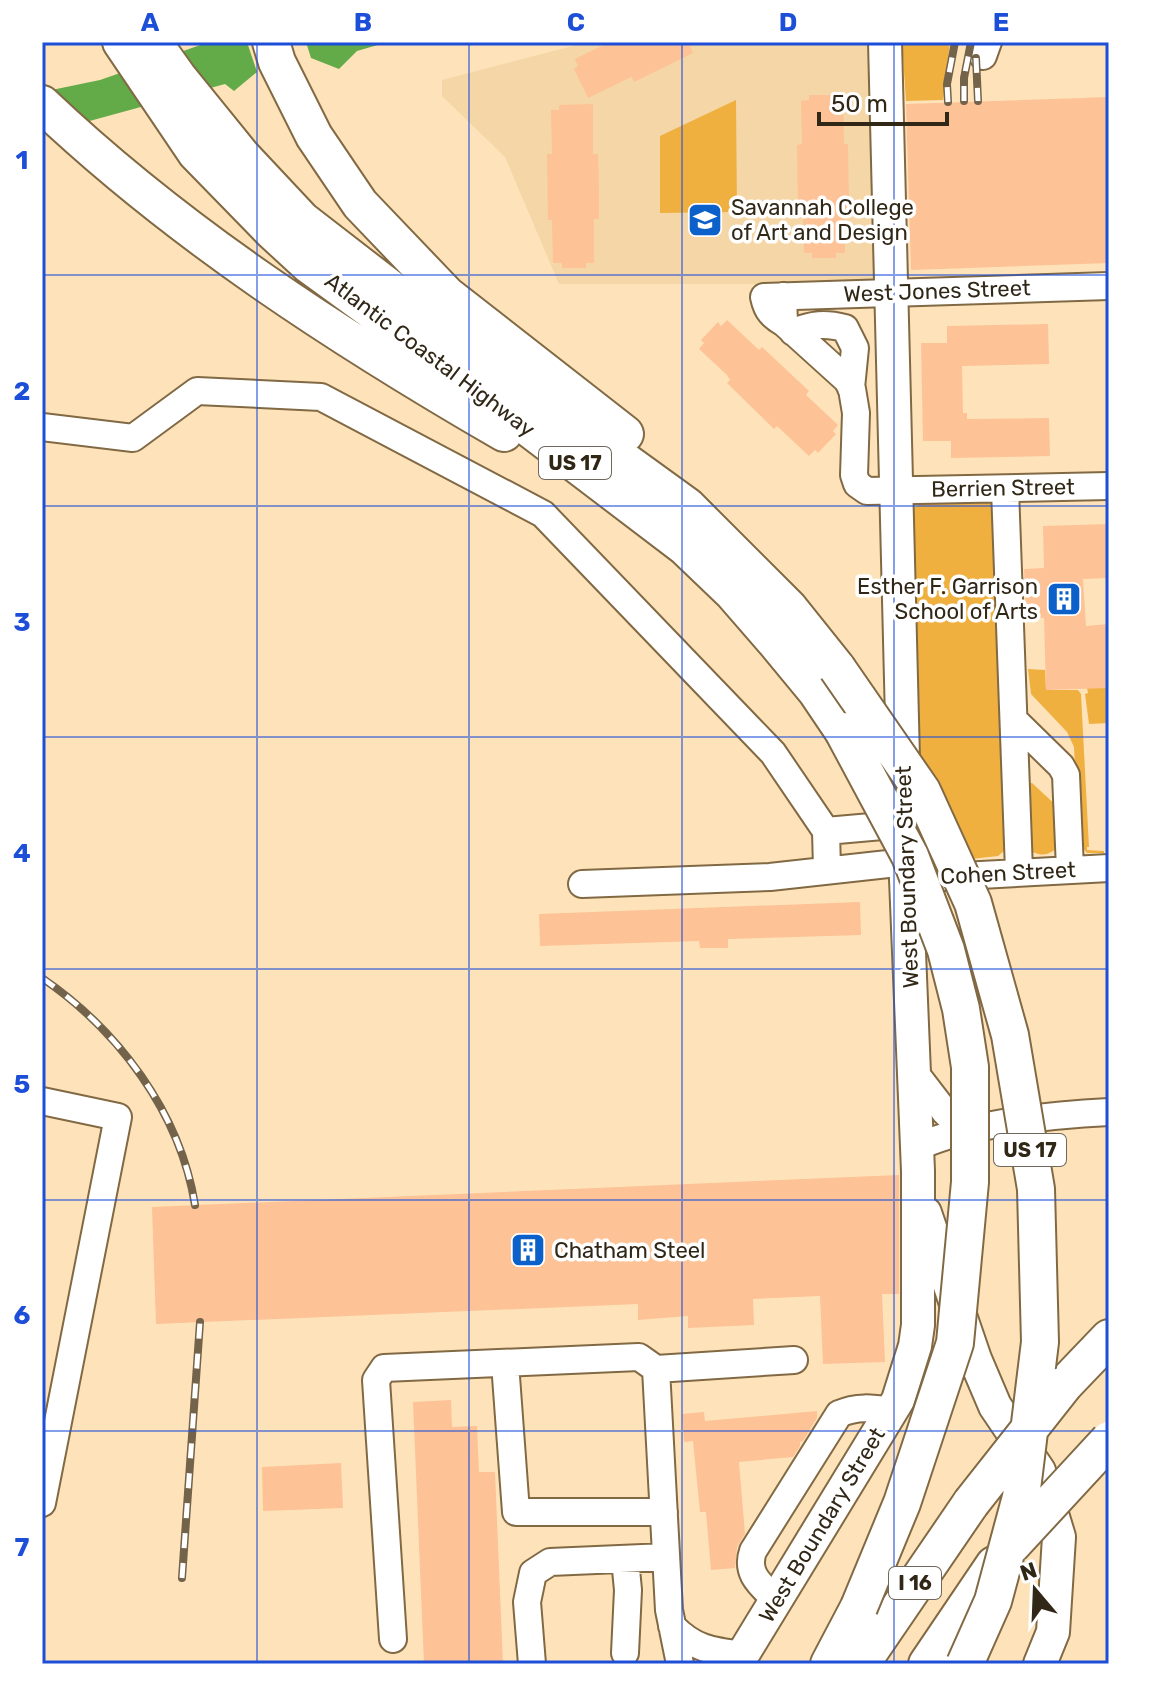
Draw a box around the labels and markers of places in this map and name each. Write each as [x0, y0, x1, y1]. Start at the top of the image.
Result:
place label: Savannah College of Art and Design [731, 194, 914, 246]
school or university icon: Savannah College of Art and Design [686, 201, 724, 239]
place label: Esther F. Garrison School of Arts [857, 573, 1038, 625]
building icon: Esther F. Garrison School of Arts [1045, 580, 1083, 618]
building icon: Chatham Steel [509, 1231, 547, 1269]
place label: Chatham Steel [554, 1237, 705, 1264]

